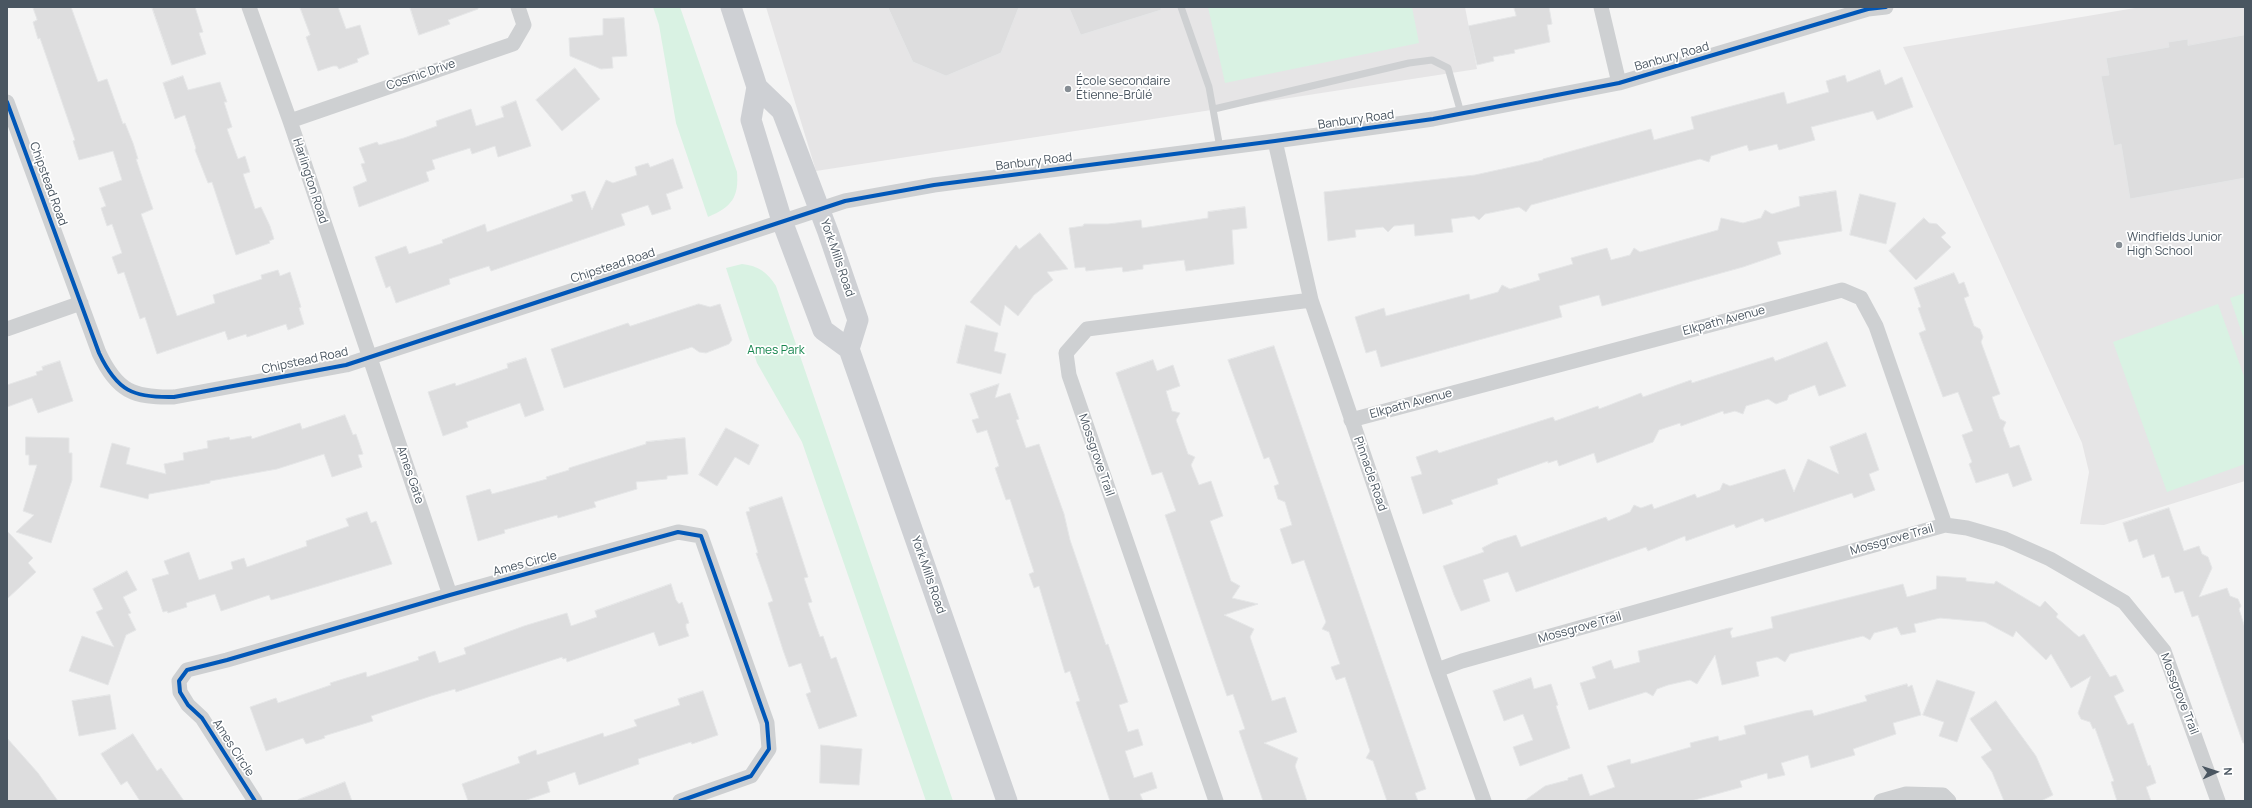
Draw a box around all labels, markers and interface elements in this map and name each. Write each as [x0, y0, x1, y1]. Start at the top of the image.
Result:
street label: Banbury Road [1633, 39, 1711, 75]
street label: Cosmic Drive [385, 56, 457, 94]
place label: École secondaire Étienne-Brûlé [1076, 75, 1170, 103]
marker: École secondaire Étienne-Brûlé [1063, 84, 1073, 94]
street label: Banbury Road [1317, 108, 1395, 132]
street label: Harlington Road [289, 137, 331, 225]
street label: Chipstead Road [26, 140, 70, 228]
street label: Banbury Road [995, 150, 1073, 174]
street label: York Mills Road [817, 217, 857, 299]
place label: Windfields Junior High School [2127, 231, 2222, 259]
marker: Windfields Junior High School [2114, 240, 2124, 250]
street label: Chipstead Road [569, 246, 657, 286]
street label: Elkpath Avenue [1681, 303, 1767, 339]
park label: Ames Park [747, 344, 805, 358]
street label: Chipstead Road [260, 345, 350, 377]
street label: Elkpath Avenue [1368, 386, 1454, 422]
street label: Mossgrove Trail [1075, 412, 1117, 498]
street label: Pinnacle Road [1350, 435, 1390, 513]
street label: Ames Gate [393, 444, 427, 506]
street label: Mossgrove Trail [1849, 521, 1935, 559]
street label: York Mills Road [908, 534, 948, 616]
street label: Ames Circle [492, 549, 558, 579]
street label: Mossgrove Trail [1537, 609, 1623, 647]
street label: Mossgrove Trail [2157, 651, 2201, 737]
street label: Ames Circle [209, 717, 257, 779]
north arrow [2196, 752, 2236, 792]
text: N [2221, 767, 2236, 776]

